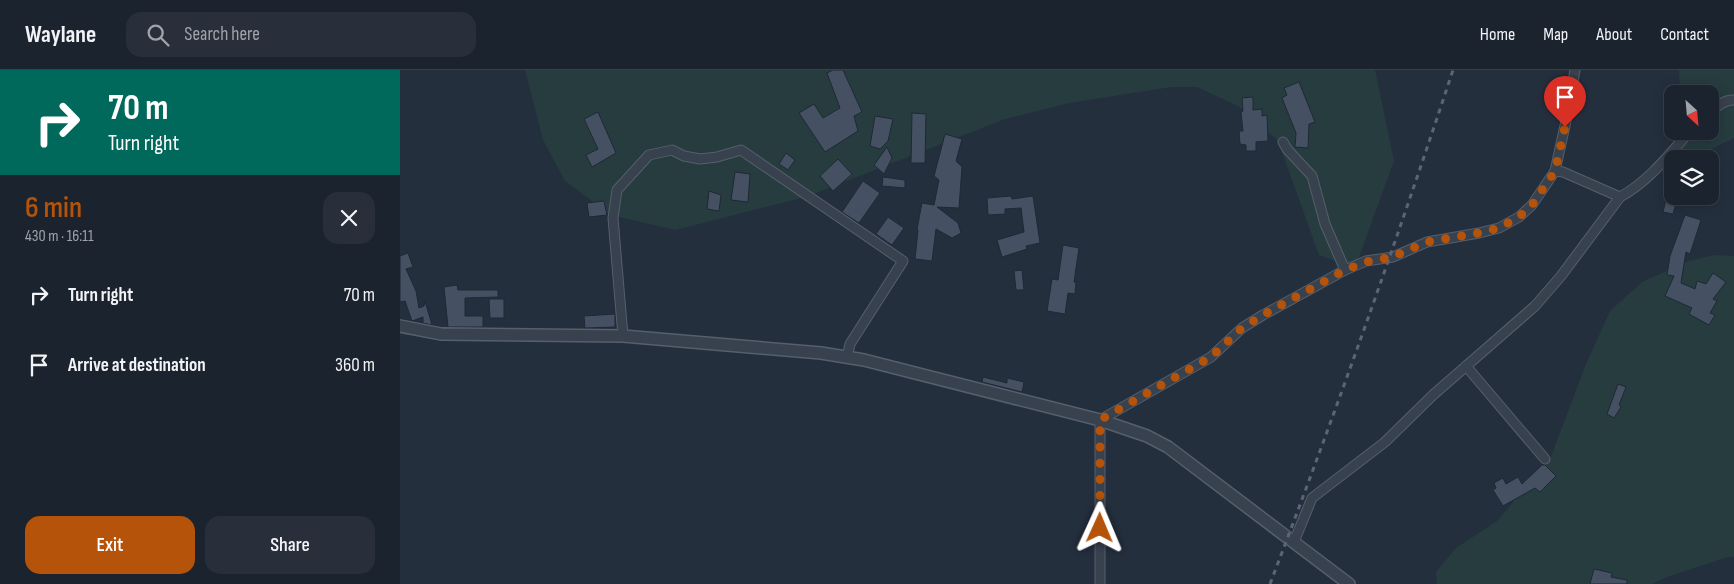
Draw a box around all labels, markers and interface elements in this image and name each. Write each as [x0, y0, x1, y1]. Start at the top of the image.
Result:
search box [126, 12, 476, 57]
text: Waylane [25, 20, 96, 49]
icon: search [144, 21, 172, 49]
text: Search here [184, 23, 260, 46]
text: Home [1480, 24, 1515, 45]
text: Map [1543, 24, 1568, 45]
text: About [1596, 24, 1632, 45]
text: Contact [1660, 24, 1709, 45]
pin [1544, 76, 1586, 127]
icon: arrive [1551, 83, 1579, 111]
north arrow [1664, 85, 1719, 140]
map controls [1664, 85, 1719, 205]
text: 70 m [108, 87, 168, 130]
icon: right [25, 90, 90, 155]
text: Turn right [108, 130, 179, 157]
button: layers [1664, 150, 1719, 205]
text: 6 min [25, 190, 82, 226]
button: close [323, 192, 375, 244]
text: 430 m · 16:11 [25, 227, 94, 246]
icon: right [25, 281, 53, 309]
text: Turn right [68, 284, 133, 307]
text: 70 m [344, 284, 375, 307]
icon: arrive [25, 351, 53, 379]
text: Arrive at destination [68, 354, 206, 377]
text: 360 m [335, 354, 375, 377]
position arrow [1073, 501, 1125, 553]
button: Exit [25, 516, 195, 574]
button: Share [205, 516, 375, 574]

